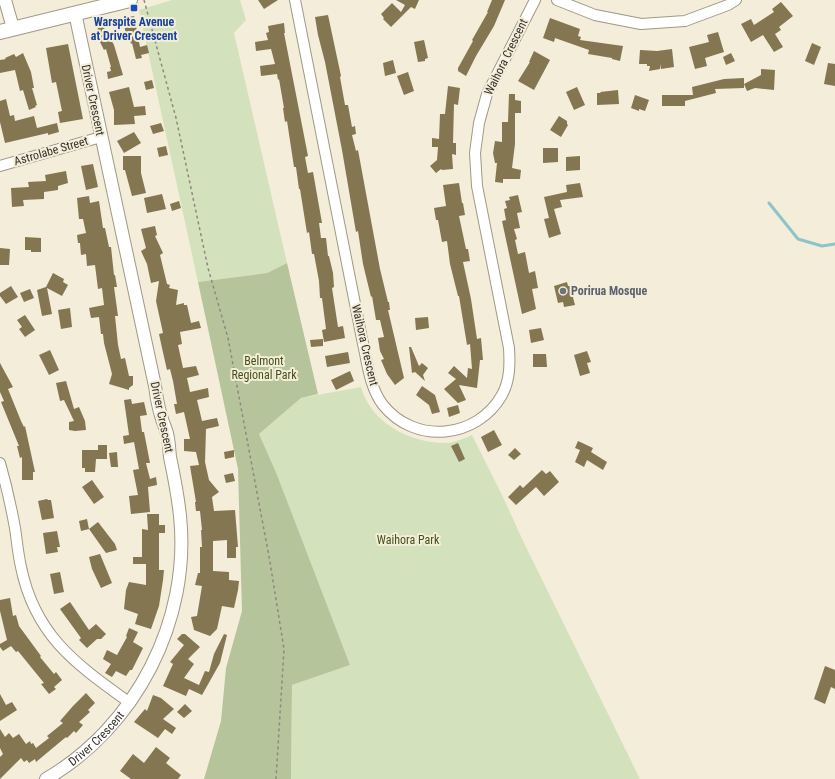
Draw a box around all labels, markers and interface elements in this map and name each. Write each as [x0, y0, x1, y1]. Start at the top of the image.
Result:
marker: Warspite Avenue at Driver Crescent [129, 3, 139, 13]
place label: Warspite Avenue at Driver Crescent [91, 15, 178, 43]
street label: Waihora Crescent [481, 16, 531, 97]
street label: Driver Crescent [79, 63, 107, 137]
street label: Astrolabe Street [12, 134, 90, 168]
place label: Porirua Mosque [571, 284, 647, 298]
marker: Porirua Mosque [558, 286, 568, 296]
street label: Waihora Crescent [349, 303, 381, 388]
park label: Belmont Regional Park [231, 354, 297, 382]
street label: Driver Crescent [148, 380, 176, 454]
park label: Waihora Park [377, 533, 440, 547]
street label: Driver Crescent [66, 708, 127, 769]

